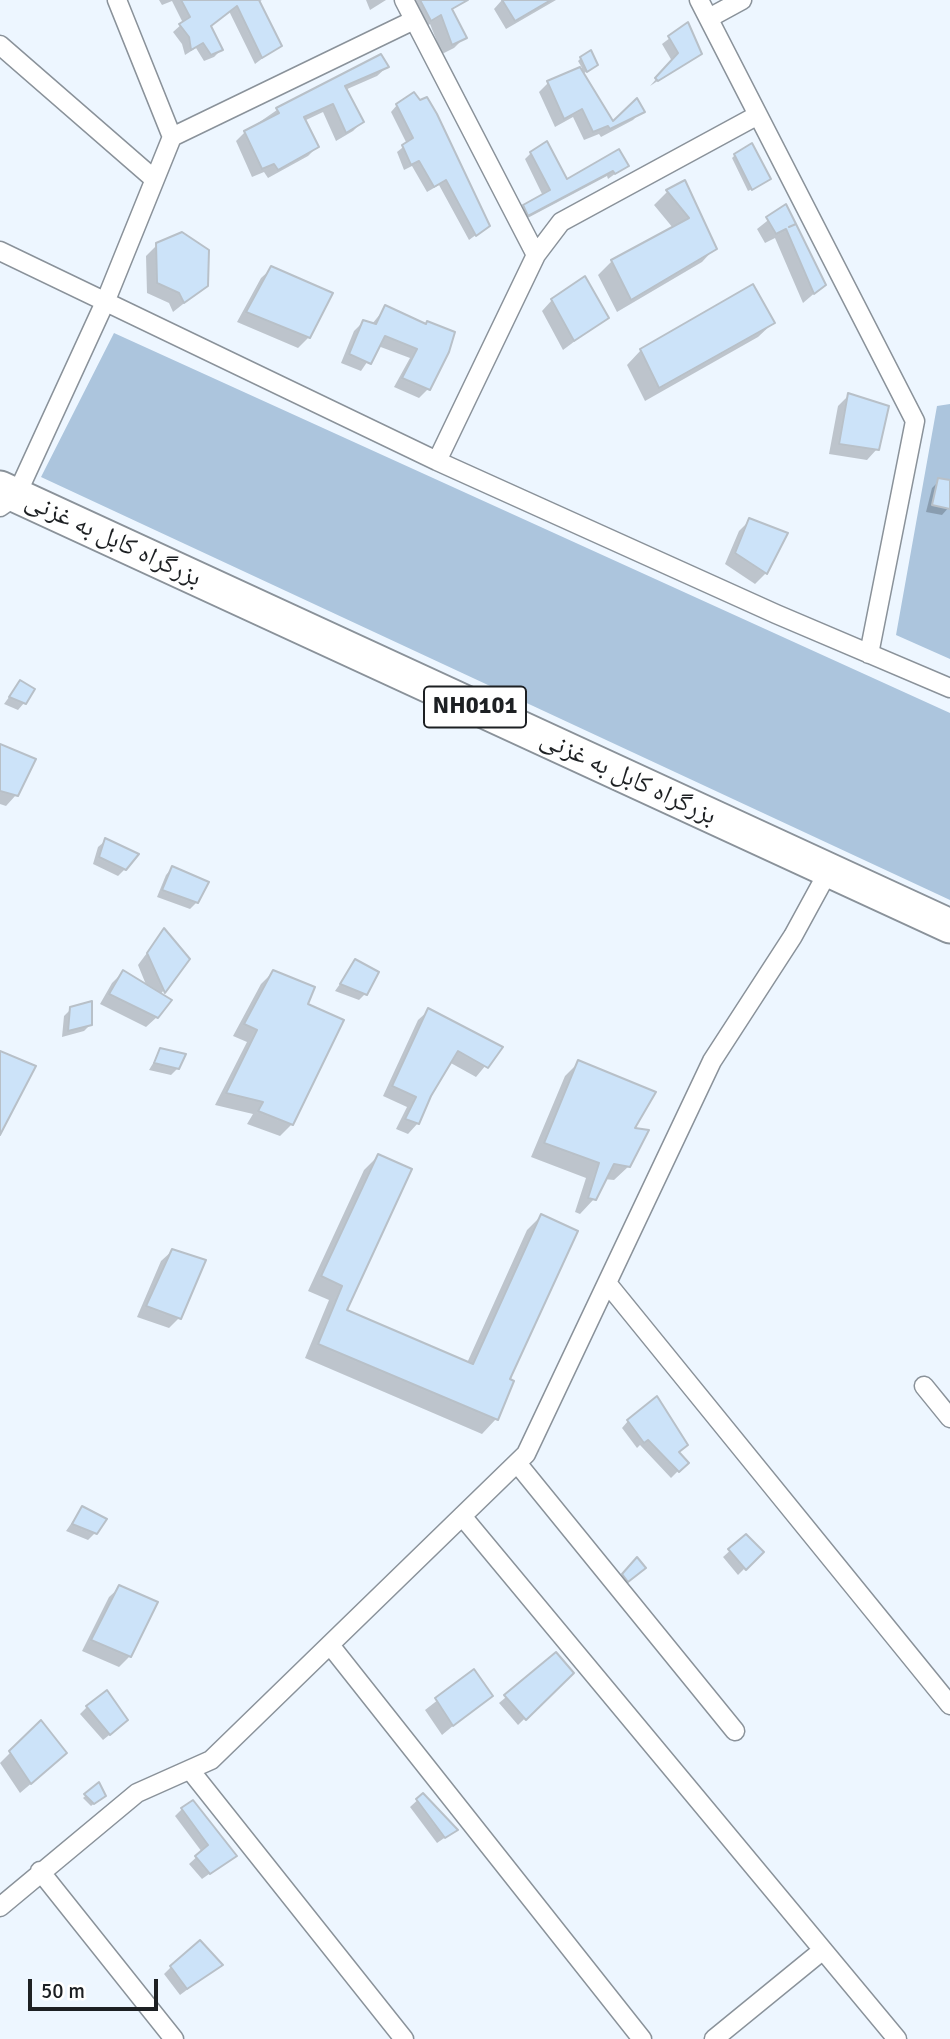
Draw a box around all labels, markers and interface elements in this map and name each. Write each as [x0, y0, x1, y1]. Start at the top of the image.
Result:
street label: بزرگراه کابل به غزنی [20, 486, 206, 594]
road number: NH0101 [424, 686, 526, 728]
street label: بزرگراه کابل به غزنی [535, 724, 721, 832]
scale bar [32, 1966, 161, 2010]
text: 50 m [41, 1978, 85, 2004]

